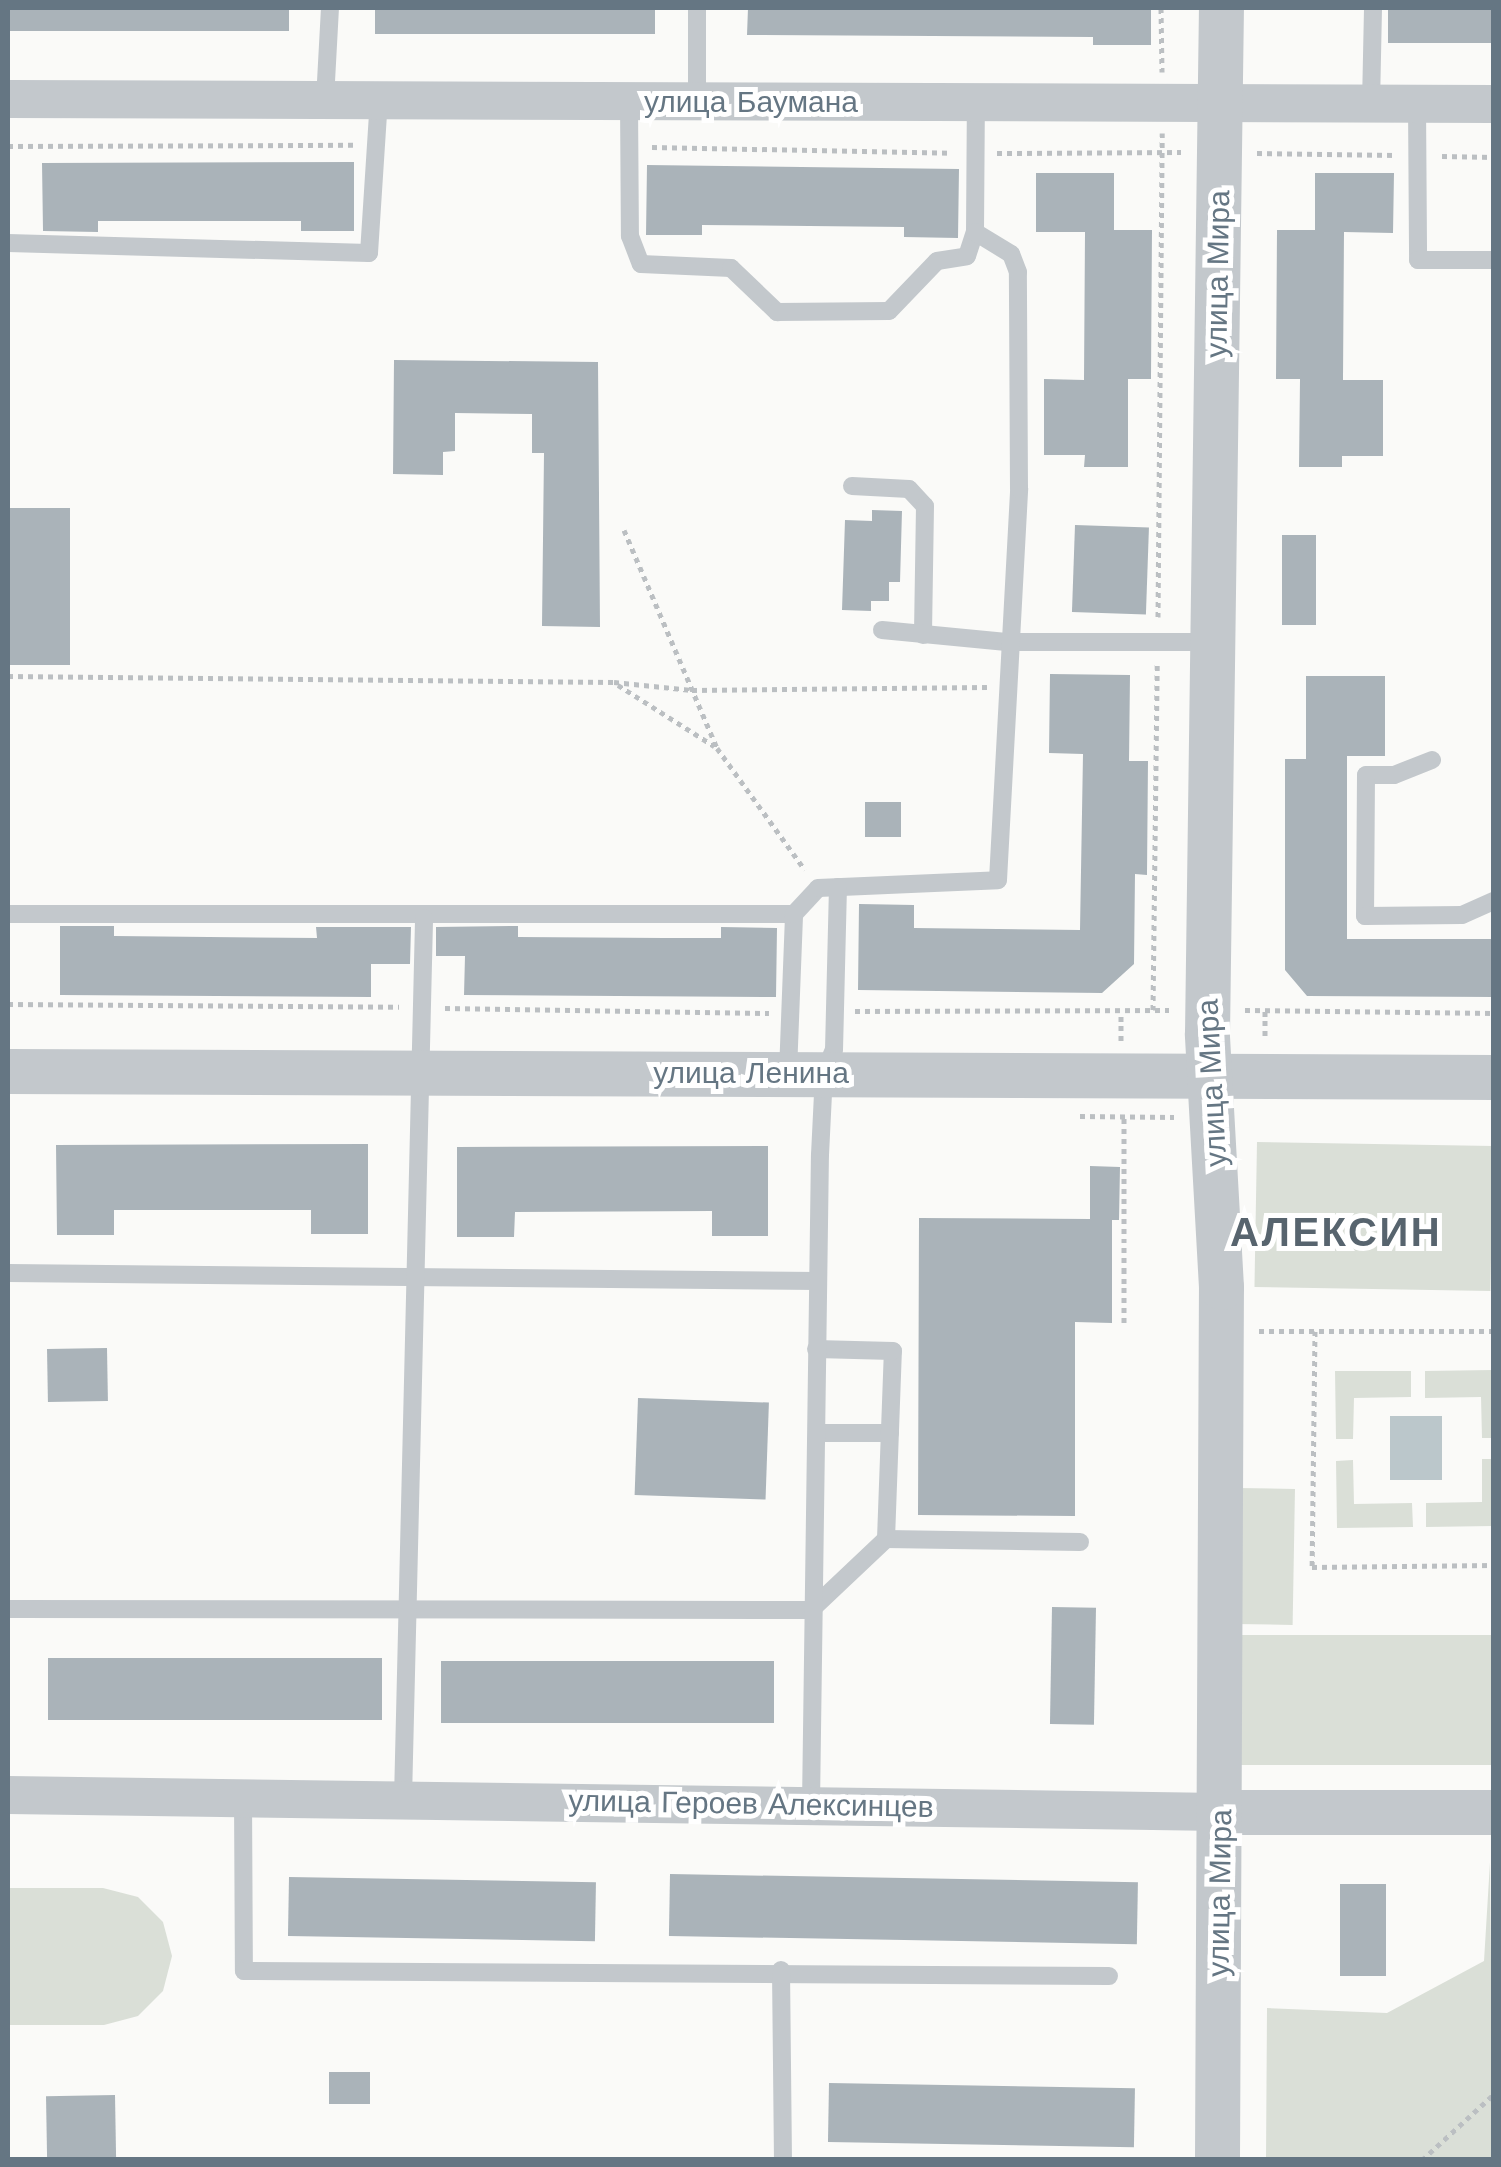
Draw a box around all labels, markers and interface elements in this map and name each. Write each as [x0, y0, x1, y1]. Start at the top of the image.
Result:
street label: улица Баумана [644, 84, 858, 120]
street label: улица Мира [1199, 190, 1237, 358]
street label: улица Мира [1190, 998, 1234, 1168]
street label: улица Ленина [653, 1055, 849, 1091]
district label: АЛЕКСИН [1230, 1209, 1442, 1257]
street label: улица Героев Алексинцев [568, 1783, 934, 1825]
street label: улица Мира [1201, 1809, 1239, 1977]

